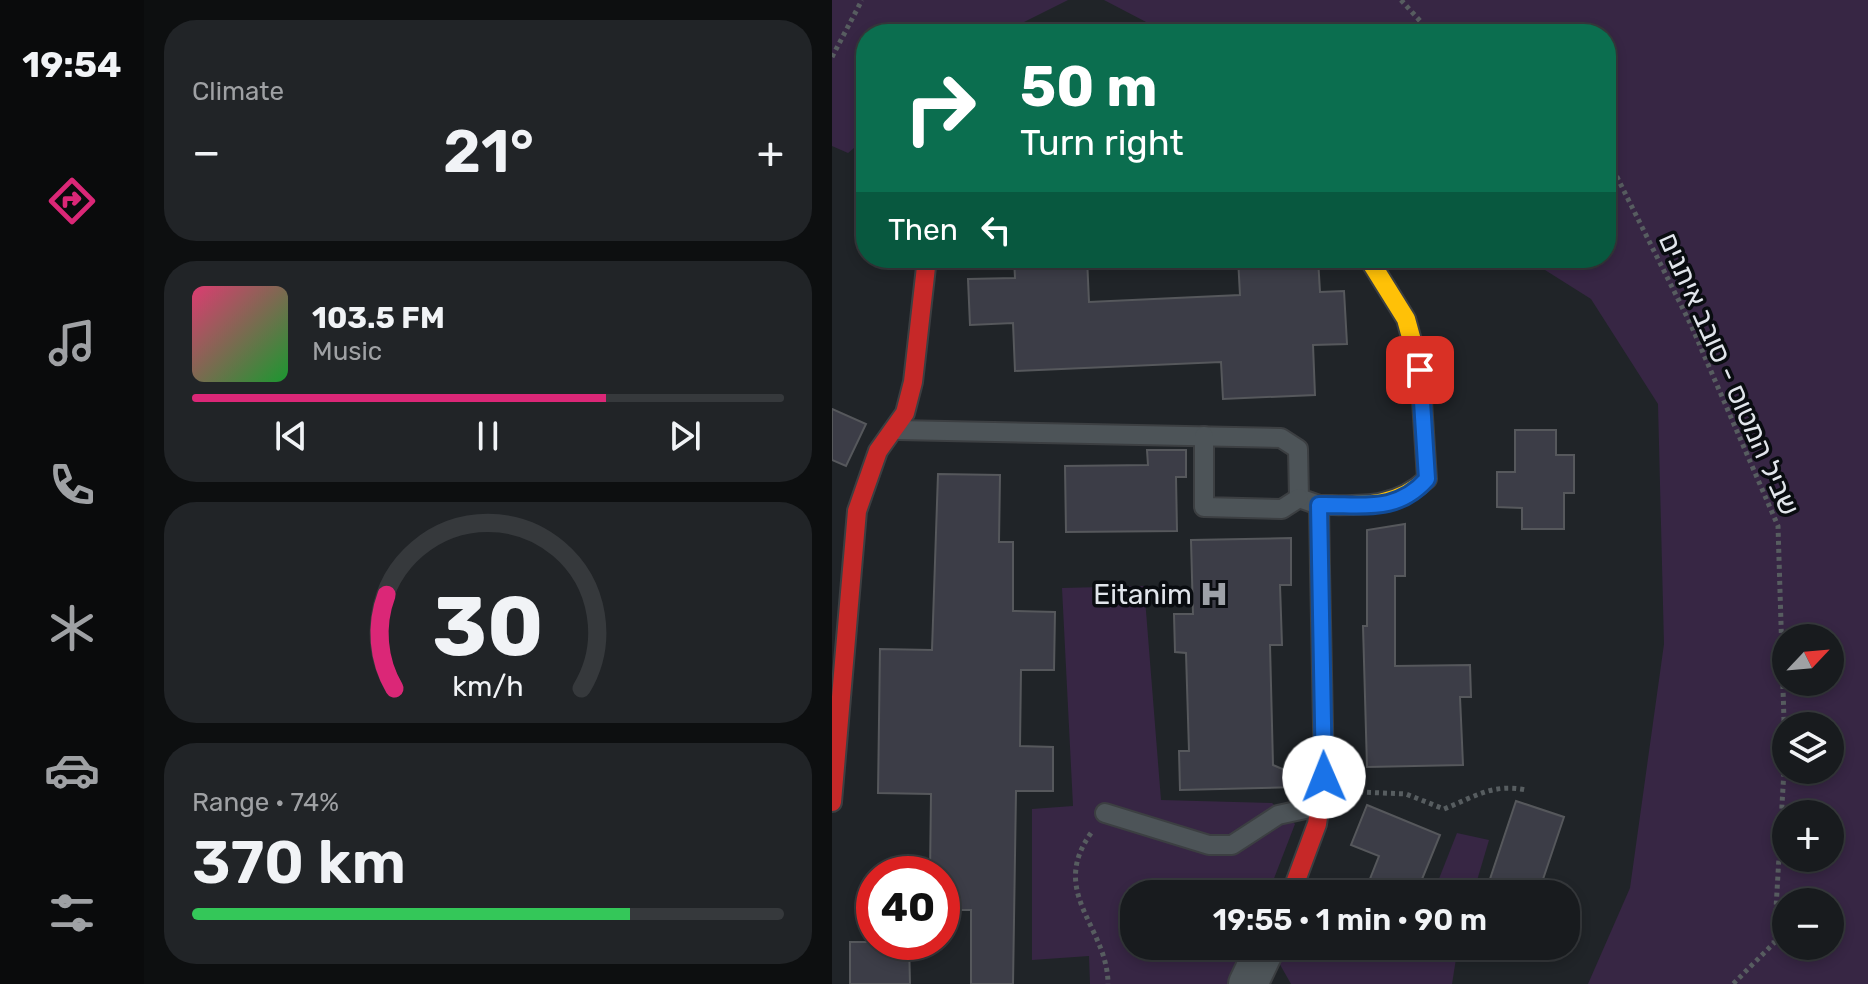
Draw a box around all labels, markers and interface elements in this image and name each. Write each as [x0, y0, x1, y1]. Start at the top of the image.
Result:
text: 19:54 [22, 43, 122, 86]
text: 50 m [1020, 54, 1157, 120]
icon: right [888, 56, 992, 160]
text: Climate [192, 76, 284, 107]
text: 21° [443, 116, 534, 187]
text: Turn right [1020, 121, 1184, 164]
text: − [192, 126, 221, 178]
text: + [757, 126, 784, 178]
icon: directions [44, 173, 100, 229]
icon: left [974, 208, 1018, 252]
text: Then [888, 212, 958, 248]
street label: שביל המטוס - סובב איתנים [1652, 228, 1806, 520]
text: 103.5 FM [312, 300, 445, 336]
icon: music [44, 315, 100, 371]
text: Music [312, 336, 382, 367]
pin [1386, 336, 1454, 404]
icon: arrive [1398, 348, 1442, 392]
icon: previous [269, 414, 313, 458]
icon: pause [466, 414, 510, 458]
icon: next [663, 414, 707, 458]
icon: phone [44, 457, 100, 513]
text: 30 [432, 576, 544, 675]
place label: Eitanim [1093, 578, 1192, 611]
hospital icon: Eitanim [1199, 579, 1229, 609]
icon: climate [44, 600, 100, 656]
north arrow [1772, 624, 1844, 696]
map controls [1772, 624, 1844, 960]
text: km/h [452, 669, 524, 703]
button: layers [1772, 712, 1844, 784]
position arrow [1282, 735, 1366, 819]
icon: car [44, 742, 100, 798]
text: Range · 74% [192, 787, 339, 818]
button: + [1772, 800, 1844, 872]
text: 370 km [192, 827, 406, 898]
speed limit sign: 40 [856, 856, 960, 960]
icon: filters [44, 885, 100, 941]
button: − [1772, 888, 1844, 960]
text: 19:55 · 1 min · 90 m [1213, 902, 1487, 938]

